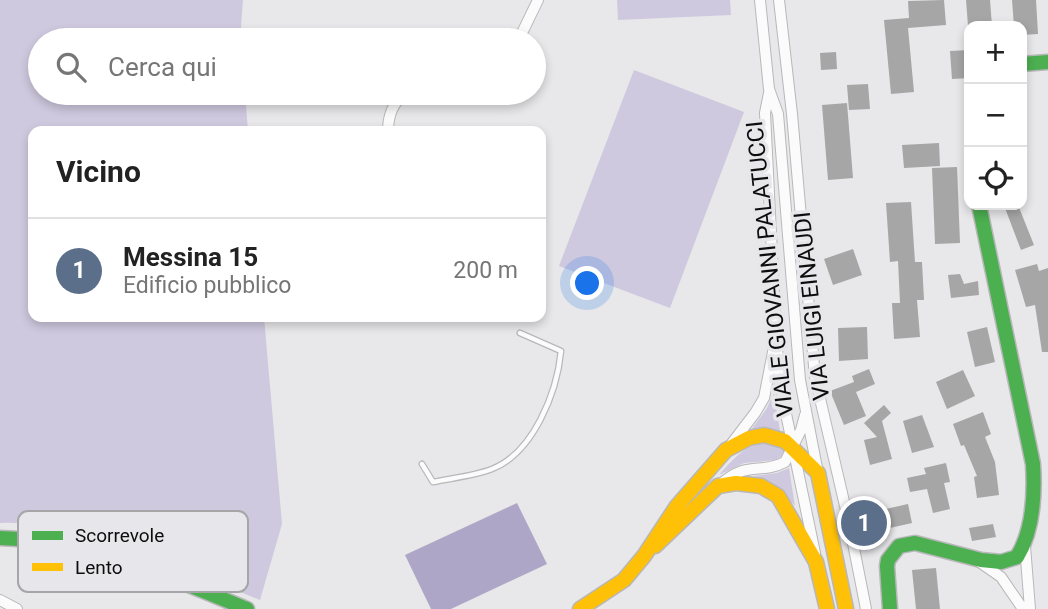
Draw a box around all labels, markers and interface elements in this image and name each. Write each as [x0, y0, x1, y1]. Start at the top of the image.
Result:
map controls [964, 21, 1027, 210]
button: + [964, 21, 1027, 84]
search box [28, 28, 546, 105]
icon: search [52, 48, 90, 86]
text: Cerca qui [108, 52, 217, 82]
button: − [964, 84, 1027, 147]
street label: VIALE GIOVANNI PALATUCCI [741, 120, 799, 418]
button: locate [964, 147, 1027, 210]
text: Vicino [56, 154, 141, 189]
street label: VIA LUIGI EINAUDI [789, 210, 835, 402]
text: Messina 15 [123, 242, 258, 272]
text: 1 [72, 257, 86, 284]
text: 200 m [453, 257, 518, 284]
your location [570, 266, 604, 300]
text: Edificio pubblico [123, 272, 291, 299]
pin: 1 [841, 497, 887, 549]
legend [18, 511, 248, 592]
text: Scorrevole [75, 524, 164, 547]
text: Lento [75, 556, 123, 579]

